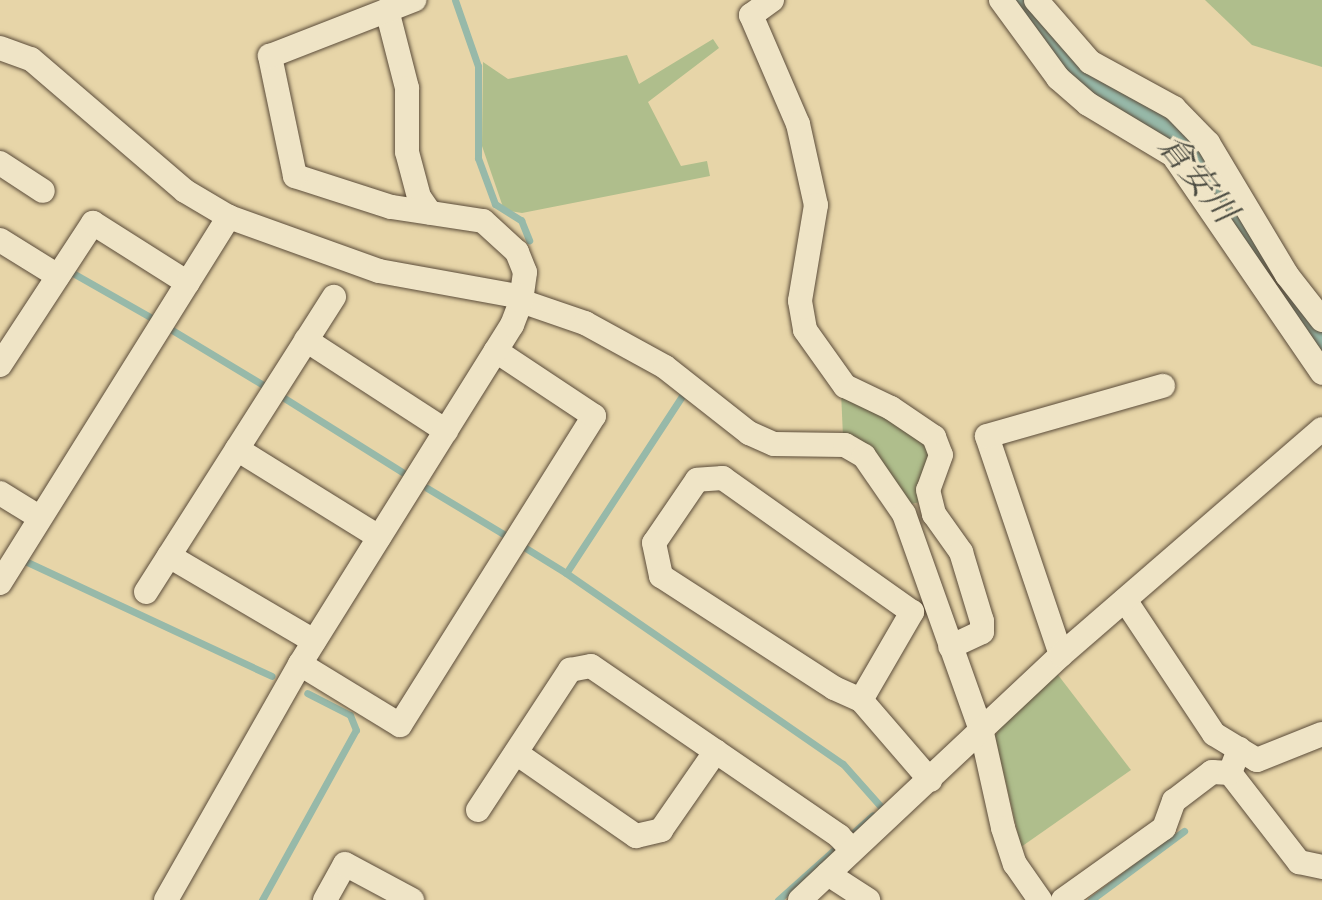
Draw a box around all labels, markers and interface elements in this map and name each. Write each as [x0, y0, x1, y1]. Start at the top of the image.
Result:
water label: 倉安川 [1150, 126, 1246, 230]

